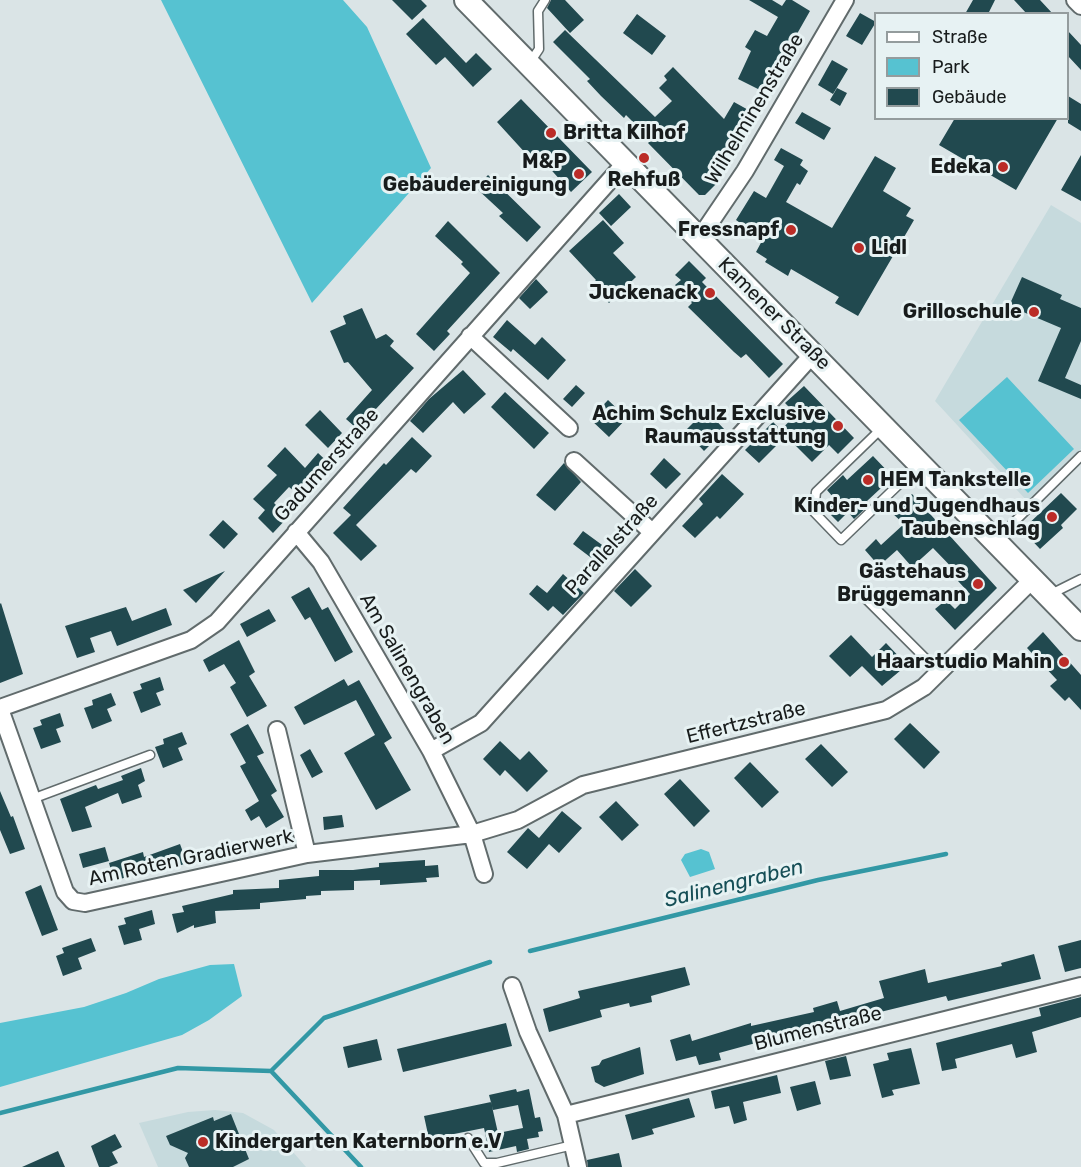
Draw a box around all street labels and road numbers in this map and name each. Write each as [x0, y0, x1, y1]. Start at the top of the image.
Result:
street label: Wilhelminenstraße [701, 29, 809, 189]
street label: Kamener Straße [713, 253, 835, 375]
street label: Gadumerstraße [270, 403, 384, 527]
street label: Parallelstraße [560, 490, 664, 600]
street label: Am Salinengraben [354, 589, 460, 749]
street label: Effertzstraße [684, 697, 808, 749]
street label: Am Roten Gradierwerk [86, 825, 296, 891]
street label: Blumenstraße [752, 1002, 884, 1056]

